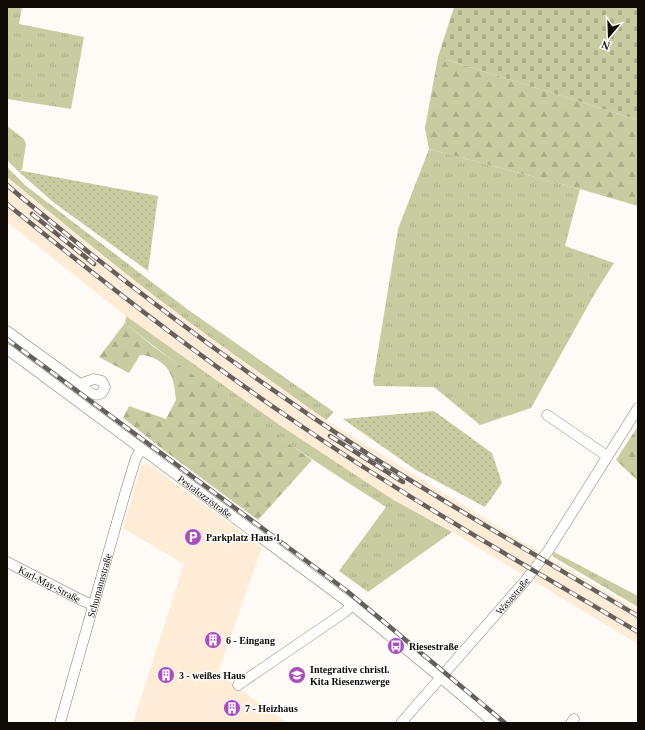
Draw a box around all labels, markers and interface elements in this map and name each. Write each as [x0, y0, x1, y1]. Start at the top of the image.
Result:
north arrow [589, 16, 629, 56]
text: N [600, 38, 611, 52]
street label: Pestalozzistraße [176, 473, 235, 521]
parking icon: Parkplatz Haus 1 [183, 527, 203, 547]
place label: Parkplatz Haus 1 [206, 532, 280, 543]
street label: Schumannstraße [85, 552, 114, 619]
street label: Karl-May-Straße [17, 564, 83, 605]
street label: Wasastraße [493, 575, 532, 617]
building icon: 6 - Eingang [203, 630, 223, 650]
place label: 6 - Eingang [226, 635, 275, 646]
bus stop icon: Riesestraße [386, 636, 406, 656]
place label: Riesestraße [409, 641, 459, 652]
place label: Integrative christl. Kita Riesenzwerge [310, 664, 390, 687]
building icon: 3 - weißes Haus [156, 665, 176, 685]
school or university icon: Integrative christl. Kita Riesenzwerge [287, 665, 307, 685]
place label: 3 - weißes Haus [179, 670, 246, 681]
building icon: 7 - Heizhaus [222, 698, 242, 718]
place label: 7 - Heizhaus [245, 703, 298, 714]

